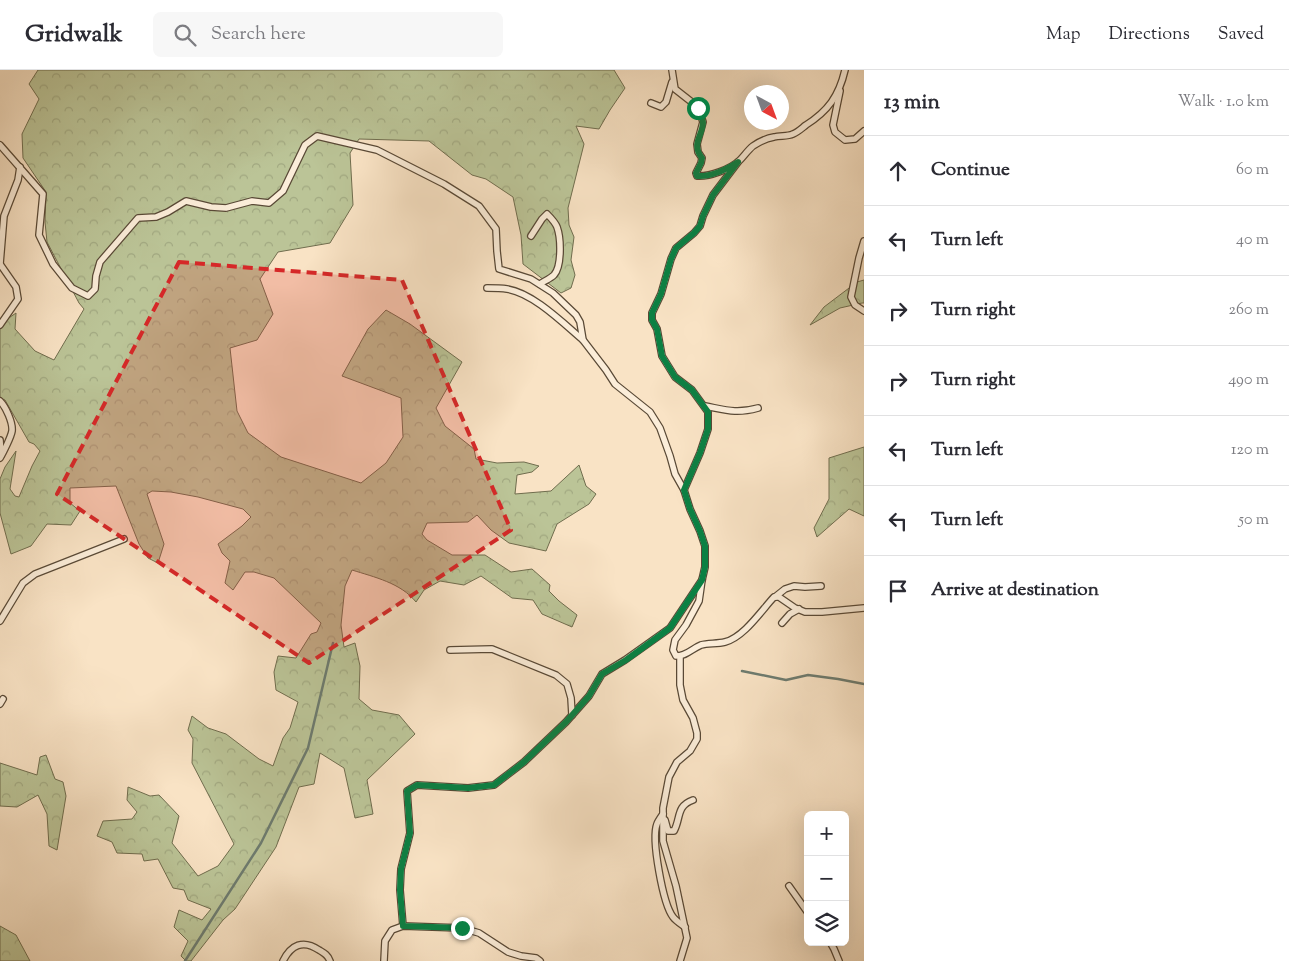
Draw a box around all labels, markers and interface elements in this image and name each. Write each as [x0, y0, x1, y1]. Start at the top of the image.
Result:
search box [153, 12, 503, 57]
text: Gridwalk [25, 18, 123, 52]
icon: search [171, 21, 199, 49]
text: Search here [211, 21, 306, 48]
text: Map [1046, 22, 1081, 48]
text: Directions [1109, 22, 1190, 48]
text: Saved [1218, 22, 1264, 48]
north arrow [744, 85, 789, 130]
text: 13 min [884, 88, 940, 118]
text: Walk · 1.0 km [1178, 91, 1269, 114]
route start [687, 97, 710, 120]
icon: ahead [884, 157, 912, 185]
text: Continue [931, 157, 1010, 184]
text: 60 m [1236, 159, 1269, 182]
icon: left [884, 227, 912, 255]
text: Turn left [931, 227, 1003, 254]
text: 40 m [1236, 229, 1269, 252]
icon: right [884, 297, 912, 325]
text: Turn right [931, 297, 1015, 324]
text: 260 m [1228, 299, 1269, 322]
icon: right [884, 367, 912, 395]
text: Turn right [931, 367, 1015, 394]
text: 490 m [1228, 369, 1269, 392]
icon: left [884, 437, 912, 465]
text: Turn left [931, 437, 1003, 464]
text: 120 m [1231, 439, 1269, 462]
icon: left [884, 507, 912, 535]
text: Turn left [931, 507, 1003, 534]
text: 50 m [1238, 509, 1269, 532]
icon: arrive [884, 577, 912, 605]
text: Arrive at destination [931, 577, 1099, 604]
map controls [804, 811, 849, 946]
button: + [804, 811, 849, 856]
button: − [804, 856, 849, 901]
button: layers [804, 901, 849, 946]
route end [451, 917, 474, 940]

